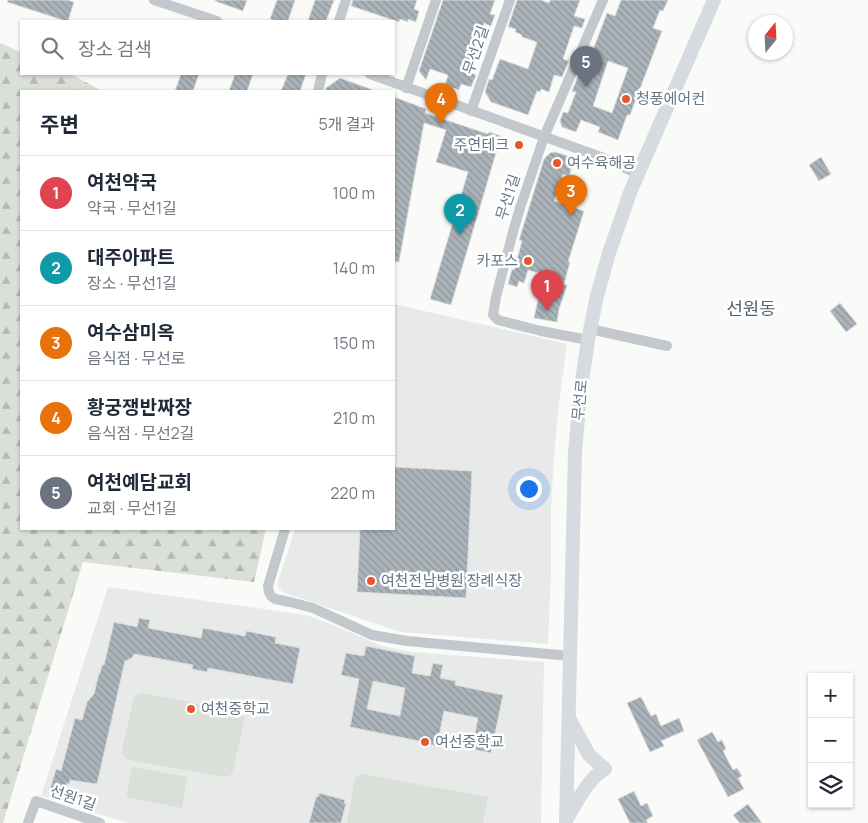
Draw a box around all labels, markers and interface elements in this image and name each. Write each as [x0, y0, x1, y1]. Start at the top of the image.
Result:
north arrow [748, 15, 793, 60]
search box [20, 20, 395, 75]
street label: 무선2길 [457, 23, 494, 77]
icon: search [38, 34, 66, 62]
text: 장소 검색 [78, 36, 152, 62]
pin: 5 [570, 46, 602, 87]
pin: 4 [425, 83, 457, 124]
place label: 청풍에어컨 [636, 88, 705, 109]
marker: 청풍에어컨 [620, 93, 632, 105]
text: 주변 [40, 110, 79, 138]
text: 5개 결과 [318, 113, 375, 135]
place label: 주연테크 [454, 134, 509, 155]
marker: 주연테크 [513, 139, 525, 151]
place label: 여수육해공 [567, 152, 636, 173]
marker: 여수육해공 [551, 157, 563, 169]
text: 여천약국 [87, 169, 157, 195]
street label: 무선1길 [490, 171, 525, 223]
pin: 3 [555, 175, 587, 216]
text: 1 [52, 182, 60, 204]
text: 100 m [332, 182, 375, 204]
pin: 2 [444, 194, 476, 235]
text: 약국 · 무선1길 [87, 197, 177, 219]
text: 대주아파트 [87, 244, 174, 270]
place label: 카포스 [477, 250, 518, 271]
marker: 카포스 [522, 255, 534, 267]
text: 2 [51, 257, 61, 279]
text: 140 m [333, 257, 375, 279]
pin: 1 [531, 270, 563, 311]
text: 장소 · 무선1길 [87, 272, 177, 294]
district label: 선원동 [726, 296, 776, 320]
text: 여수삼미옥 [87, 319, 174, 345]
text: 3 [51, 332, 61, 354]
text: 150 m [333, 332, 375, 354]
text: 음식점 · 무선로 [87, 347, 185, 369]
street label: 무선로 [567, 378, 592, 422]
text: 황궁쟁반짜장 [87, 394, 192, 420]
text: 4 [51, 407, 61, 429]
text: 210 m [333, 407, 375, 429]
text: 음식점 · 무선2길 [87, 422, 194, 444]
text: 여천예담교회 [87, 469, 192, 495]
your location [516, 476, 542, 502]
text: 5 [51, 482, 61, 504]
text: 220 m [330, 482, 375, 504]
text: 교회 · 무선1길 [87, 497, 177, 519]
place label: 여천전남병원 장례식장 [381, 570, 522, 591]
marker: 여천전남병원 장례식장 [365, 575, 377, 587]
map controls [808, 673, 853, 808]
button: + [808, 673, 853, 718]
place label: 여천중학교 [201, 698, 270, 719]
marker: 여천중학교 [185, 703, 197, 715]
button: − [808, 718, 853, 763]
place label: 여선중학교 [435, 731, 504, 752]
marker: 여선중학교 [419, 736, 431, 748]
button: layers [808, 763, 853, 808]
street label: 선원1길 [47, 780, 99, 815]

